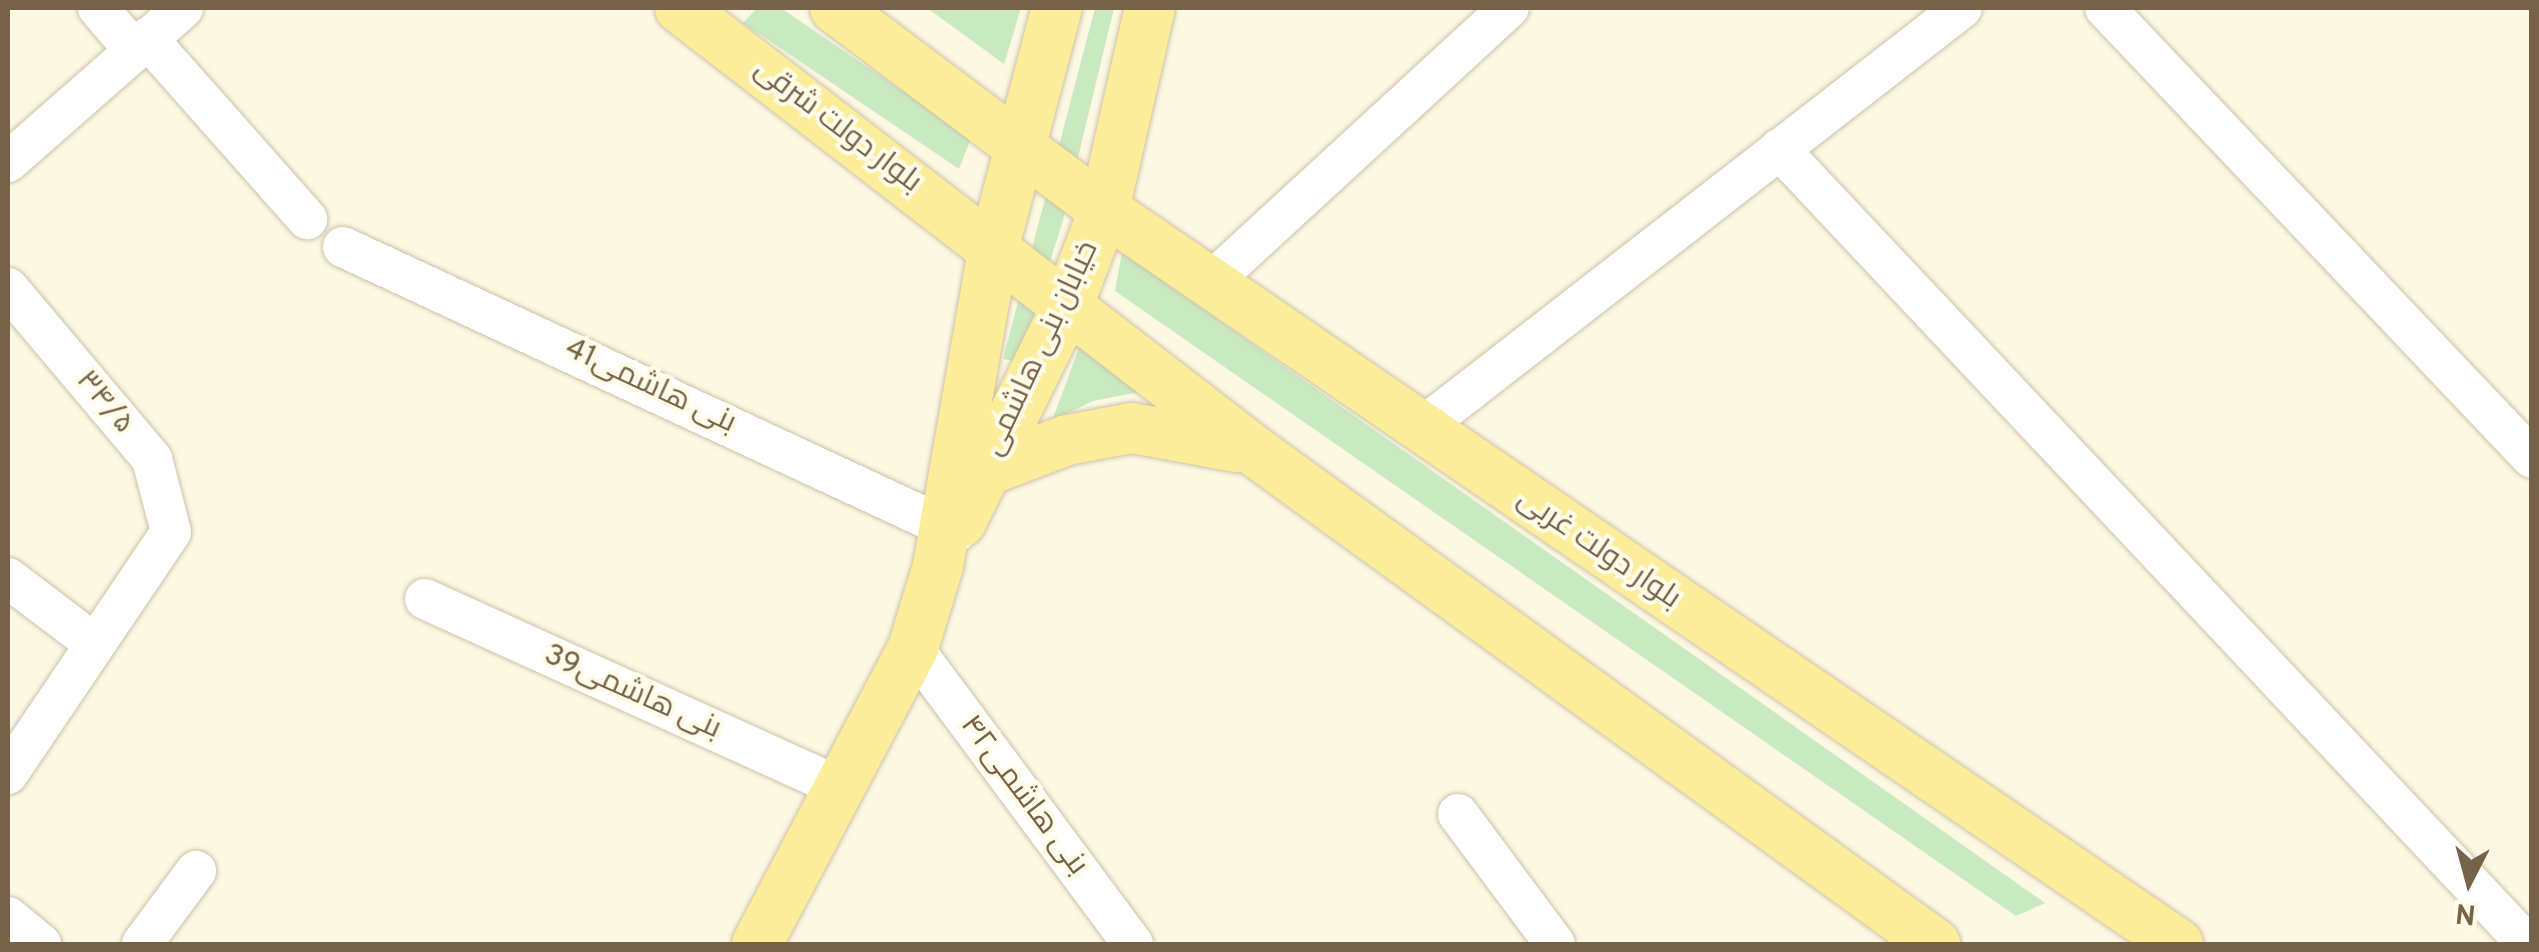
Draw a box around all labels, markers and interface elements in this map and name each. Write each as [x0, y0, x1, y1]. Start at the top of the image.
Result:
street label: بلوار دولت شرقی [746, 52, 928, 202]
street label: خیابان بنی هاشمی [976, 236, 1108, 462]
street label: بنی هاشمی41 [559, 332, 741, 442]
street label: ۳۴/۵ [67, 364, 141, 442]
street label: بلوار دولت غربی [1509, 482, 1687, 618]
street label: بنی هاشمی39 [538, 638, 726, 748]
street label: بنی هاشمی۴۲ [951, 709, 1095, 883]
north arrow [2419, 832, 2519, 932]
text: N [2454, 893, 2478, 931]

